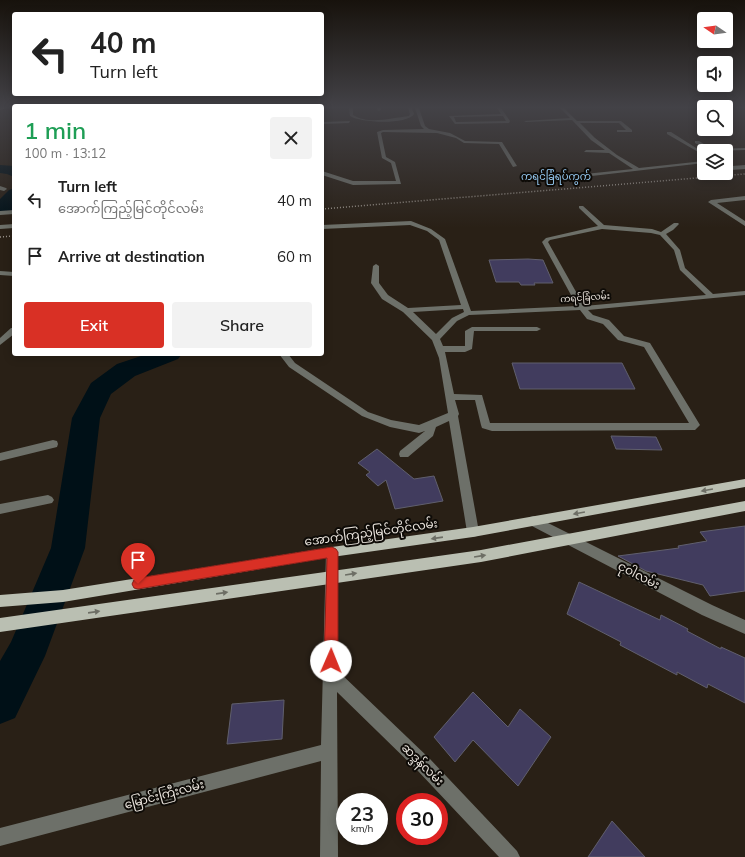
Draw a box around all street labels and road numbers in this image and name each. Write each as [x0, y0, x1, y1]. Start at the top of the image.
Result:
street label: ကရင်ခြံလမ်း [560, 290, 610, 306]
street label: အောက်ကြည့်မြင်တိုင်လမ်း [303, 514, 439, 552]
street label: ငုဝါလမ်း [614, 557, 663, 595]
street label: ဆဒ္ဒန်လမ်း [396, 739, 448, 791]
street label: မြောင်းကြီးလမ်း [122, 775, 206, 815]

